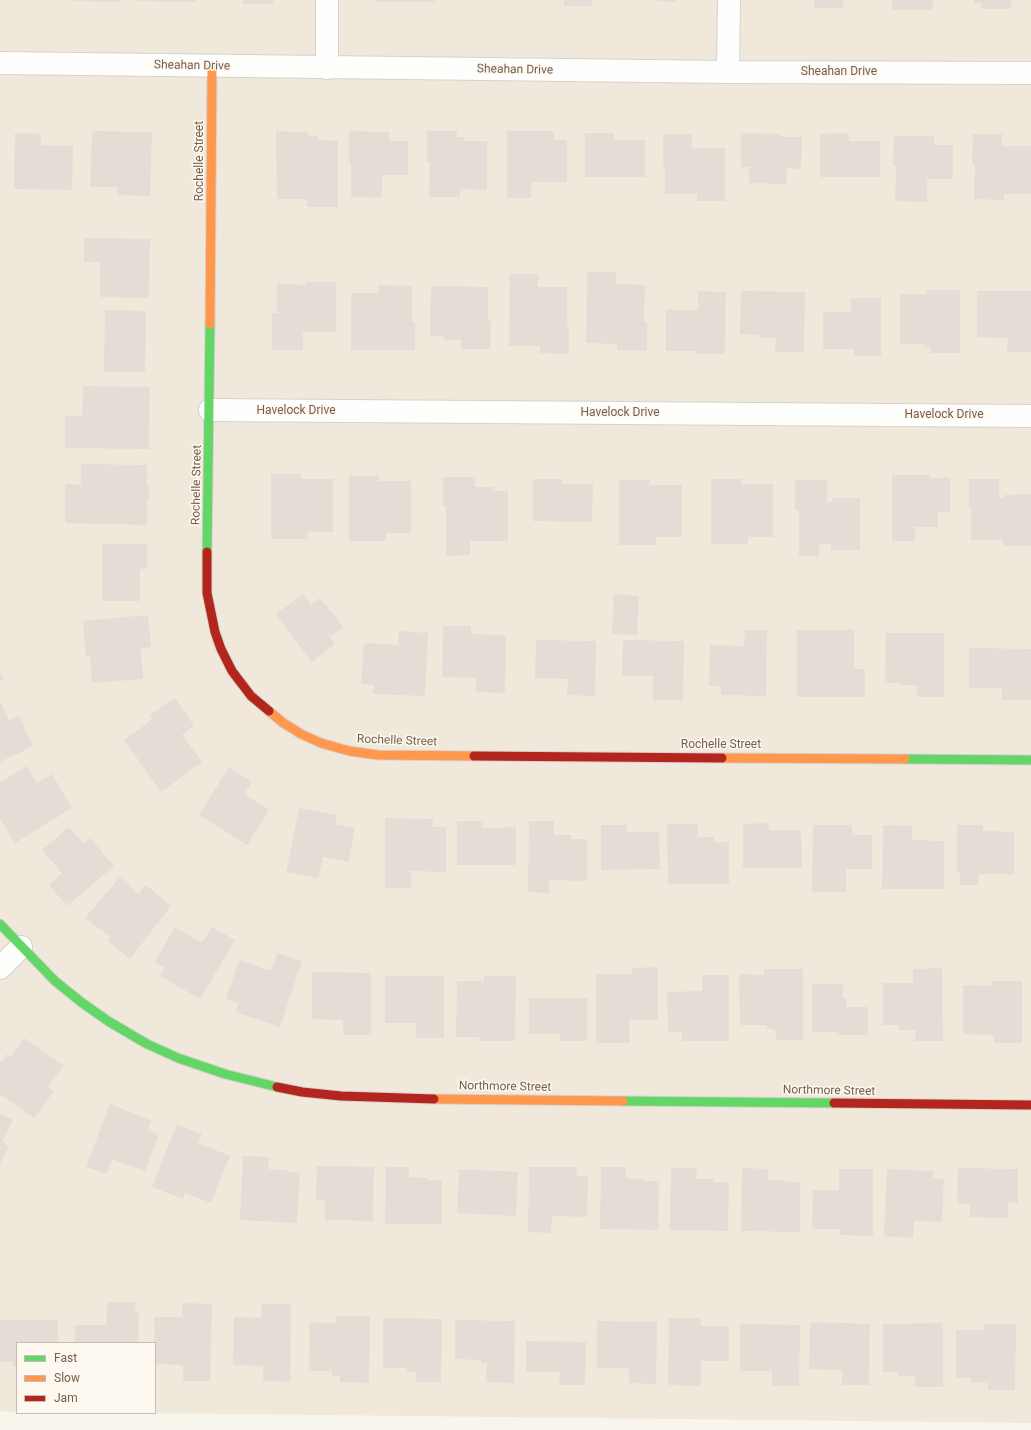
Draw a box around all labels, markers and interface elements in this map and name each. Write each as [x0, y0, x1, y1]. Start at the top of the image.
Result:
street label: Sheahan Drive [154, 58, 230, 74]
street label: Sheahan Drive [477, 62, 553, 78]
street label: Sheahan Drive [801, 65, 877, 79]
street label: Rochelle Street [193, 121, 207, 201]
street label: Havelock Drive [256, 404, 336, 418]
street label: Havelock Drive [580, 406, 660, 420]
street label: Havelock Drive [904, 408, 984, 422]
street label: Rochelle Street [189, 445, 205, 525]
street label: Rochelle Street [357, 732, 437, 750]
street label: Rochelle Street [681, 738, 761, 752]
street label: Northmore Street [459, 1079, 551, 1095]
street label: Northmore Street [783, 1083, 875, 1099]
legend [16, 1342, 156, 1414]
text: Fast [54, 1351, 77, 1365]
text: Slow [54, 1371, 80, 1385]
text: Jam [54, 1391, 78, 1405]

